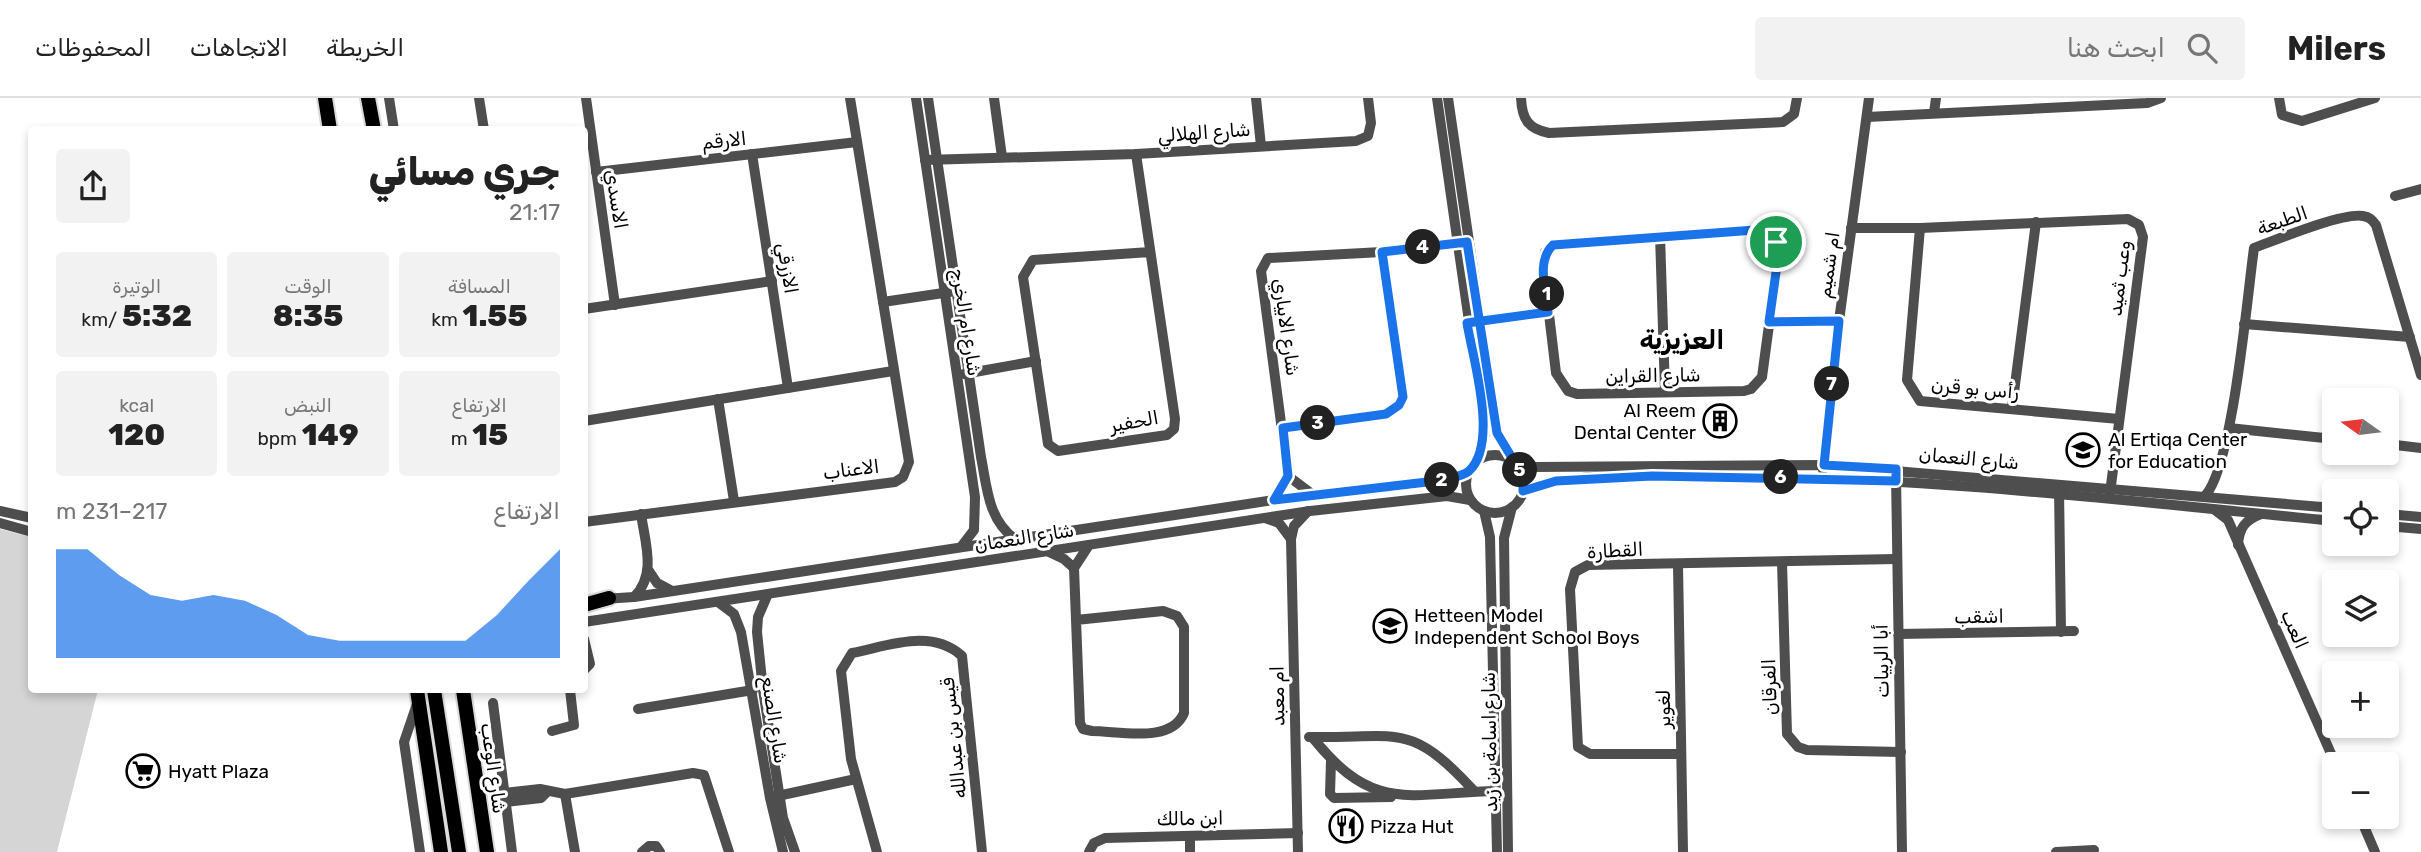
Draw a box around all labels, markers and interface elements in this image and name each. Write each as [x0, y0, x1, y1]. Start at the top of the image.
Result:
search box [1755, 17, 2245, 80]
icon: search [2183, 29, 2221, 67]
text: Milers [2287, 29, 2386, 68]
text: ابحث هنا [2067, 33, 2165, 64]
text: المحفوظات [35, 34, 152, 62]
text: الاتجاهات [190, 34, 288, 62]
text: الخريطة [326, 34, 404, 62]
street label: شارع الهلالي [1157, 118, 1252, 150]
street label: الارقم [701, 127, 748, 155]
button: share [56, 149, 130, 223]
text: جري مسائي [369, 149, 560, 195]
street label: الاسدي [598, 168, 633, 231]
text: 21:17 [509, 198, 560, 226]
street label: الطبعة [2254, 201, 2311, 240]
pin [1746, 212, 1806, 272]
icon: arrive [1757, 223, 1795, 261]
pin: 4 [1406, 230, 1440, 264]
street label: ام شميم [1812, 230, 1846, 300]
text: 4 [1416, 235, 1429, 258]
street label: وعب ثميد [2103, 239, 2136, 317]
street label: الازرقي [769, 241, 803, 296]
street label: شارع ام الخرج [945, 267, 986, 378]
text: الوتيرة [112, 275, 161, 298]
text: الوقت [284, 275, 332, 298]
text: المسافة [448, 275, 511, 298]
pin: 1 [1530, 276, 1564, 312]
street label: شارع الابياري [1266, 277, 1305, 378]
text: 1 [1542, 282, 1551, 305]
text: 5:32 [122, 298, 192, 334]
text: 8:35 [273, 298, 343, 334]
text: 1.55 [463, 298, 527, 334]
text: /km [81, 308, 122, 331]
text: km [431, 308, 463, 331]
district label: العزيزية [1640, 325, 1724, 356]
street label: شارع القراين [1605, 363, 1701, 390]
pin: 7 [1814, 366, 1850, 402]
text: 7 [1826, 372, 1837, 395]
street label: رأس بو قرن [1930, 373, 2020, 404]
north arrow [2322, 388, 2399, 466]
map controls [2322, 388, 2399, 829]
text: kcal [119, 394, 154, 417]
text: النبض [284, 394, 332, 417]
text: الارتفاع [452, 394, 507, 417]
place label: Al Reem Dental Center [1574, 399, 1697, 444]
building icon: Al Reem Dental Center [1701, 402, 1739, 440]
street label: الحفير [1107, 406, 1160, 437]
pin: 3 [1300, 406, 1336, 440]
text: 3 [1311, 411, 1324, 434]
text: 120 [108, 417, 165, 453]
text: 149 [302, 417, 359, 453]
text: 15 [472, 417, 508, 453]
text: bpm [257, 427, 302, 450]
text: m [451, 427, 472, 450]
place label: Al Ertiqa Center for Education [2108, 428, 2248, 473]
school or university icon: Al Ertiqa Center for Education [2064, 431, 2102, 469]
street label: شارع النعمان [1918, 443, 2020, 476]
pin: 5 [1502, 452, 1538, 488]
street label: الاعناب [822, 455, 881, 484]
text: 5 [1513, 458, 1526, 481]
pin: 6 [1764, 460, 1798, 494]
pin: 2 [1424, 462, 1460, 498]
text: 6 [1774, 465, 1787, 488]
text: 2 [1435, 468, 1448, 491]
button: locate [2322, 479, 2399, 556]
text: 217–231 m [56, 497, 167, 525]
text: الارتفاع [494, 497, 560, 525]
street label: شارع النعمان [973, 518, 1076, 559]
street label: القطارة [1586, 538, 1644, 563]
button: layers [2322, 570, 2399, 647]
place label: Hetteen Model Independent School Boys [1414, 604, 1640, 649]
street label: اشقب [1954, 605, 2004, 628]
street label: العب [2276, 606, 2313, 652]
school or university icon: Hetteen Model Independent School Boys [1371, 607, 1409, 645]
street label: أبا الربيات [1869, 624, 1894, 698]
street label: الفرقان [1757, 658, 1782, 716]
button: + [2322, 661, 2399, 738]
street label: ام معبد [1265, 666, 1291, 726]
street label: شارع اسامة بن زيد [1477, 672, 1504, 812]
street label: شارع الصنع [754, 675, 793, 765]
street label: قيس بن عبدالله [936, 676, 971, 800]
street label: لغوير [1652, 689, 1675, 730]
street label: شارع الوعب [474, 721, 511, 815]
supermarket icon: Hyatt Plaza [124, 752, 162, 790]
button: − [2322, 752, 2399, 829]
place label: Hyatt Plaza [168, 760, 269, 783]
street label: ابن مالك [1156, 806, 1224, 831]
restaurant icon: Pizza Hut [1327, 807, 1365, 845]
place label: Pizza Hut [1370, 815, 1454, 838]

